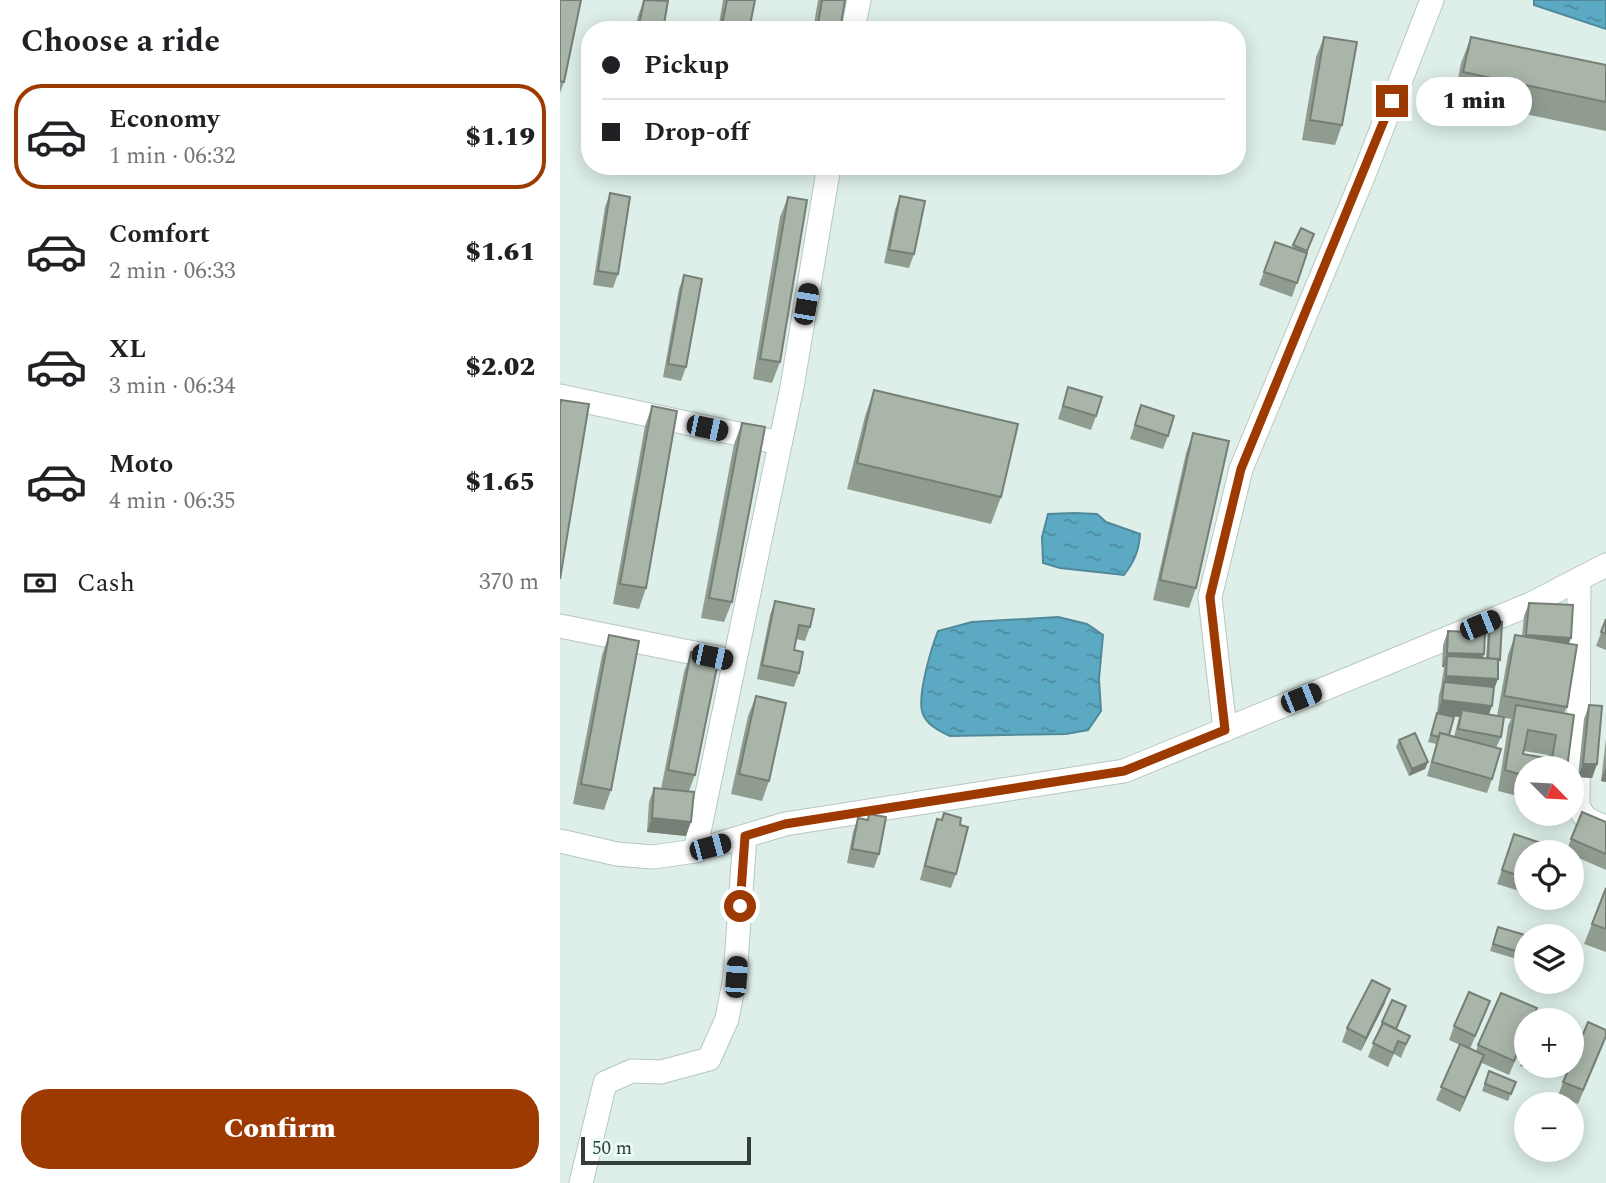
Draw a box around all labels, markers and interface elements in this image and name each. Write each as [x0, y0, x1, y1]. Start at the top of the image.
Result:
text: Choose a ride [21, 17, 220, 66]
text: Pickup [644, 45, 729, 85]
callout: 1 min [1416, 76, 1532, 126]
text: 1 min [1442, 84, 1506, 119]
route end [1376, 85, 1408, 117]
text: Economy [109, 99, 219, 139]
icon: car [25, 105, 88, 168]
text: Drop-off [644, 112, 749, 152]
text: $1.19 [465, 117, 535, 157]
text: 1 min · 06:32 [109, 139, 236, 174]
text: Comfort [109, 214, 210, 254]
icon: car [25, 220, 88, 283]
text: $1.61 [465, 232, 535, 272]
text: 2 min · 06:33 [109, 254, 236, 289]
car [793, 281, 820, 327]
text: XL [109, 329, 146, 369]
icon: car [25, 335, 88, 398]
text: $2.02 [465, 347, 535, 387]
text: 3 min · 06:34 [109, 369, 236, 404]
car [685, 413, 730, 443]
text: Moto [109, 444, 173, 484]
icon: car [25, 450, 88, 513]
text: $1.65 [465, 462, 535, 502]
text: 4 min · 06:35 [109, 484, 236, 519]
text: Cash [77, 563, 135, 603]
icon: cash [21, 564, 59, 602]
text: 370 m [479, 565, 539, 600]
car [1457, 607, 1504, 643]
car [690, 642, 735, 672]
car [1278, 680, 1325, 716]
north arrow [1514, 756, 1584, 826]
map controls [1514, 756, 1584, 1162]
car [687, 831, 734, 863]
button: locate [1514, 840, 1584, 910]
route start [724, 890, 756, 922]
button: layers [1514, 924, 1584, 994]
car [725, 955, 748, 999]
button: + [1514, 1008, 1584, 1078]
button: Confirm [21, 1089, 539, 1169]
button: − [1514, 1092, 1584, 1162]
scale bar [581, 1134, 751, 1166]
text: 50 m [592, 1134, 632, 1163]

